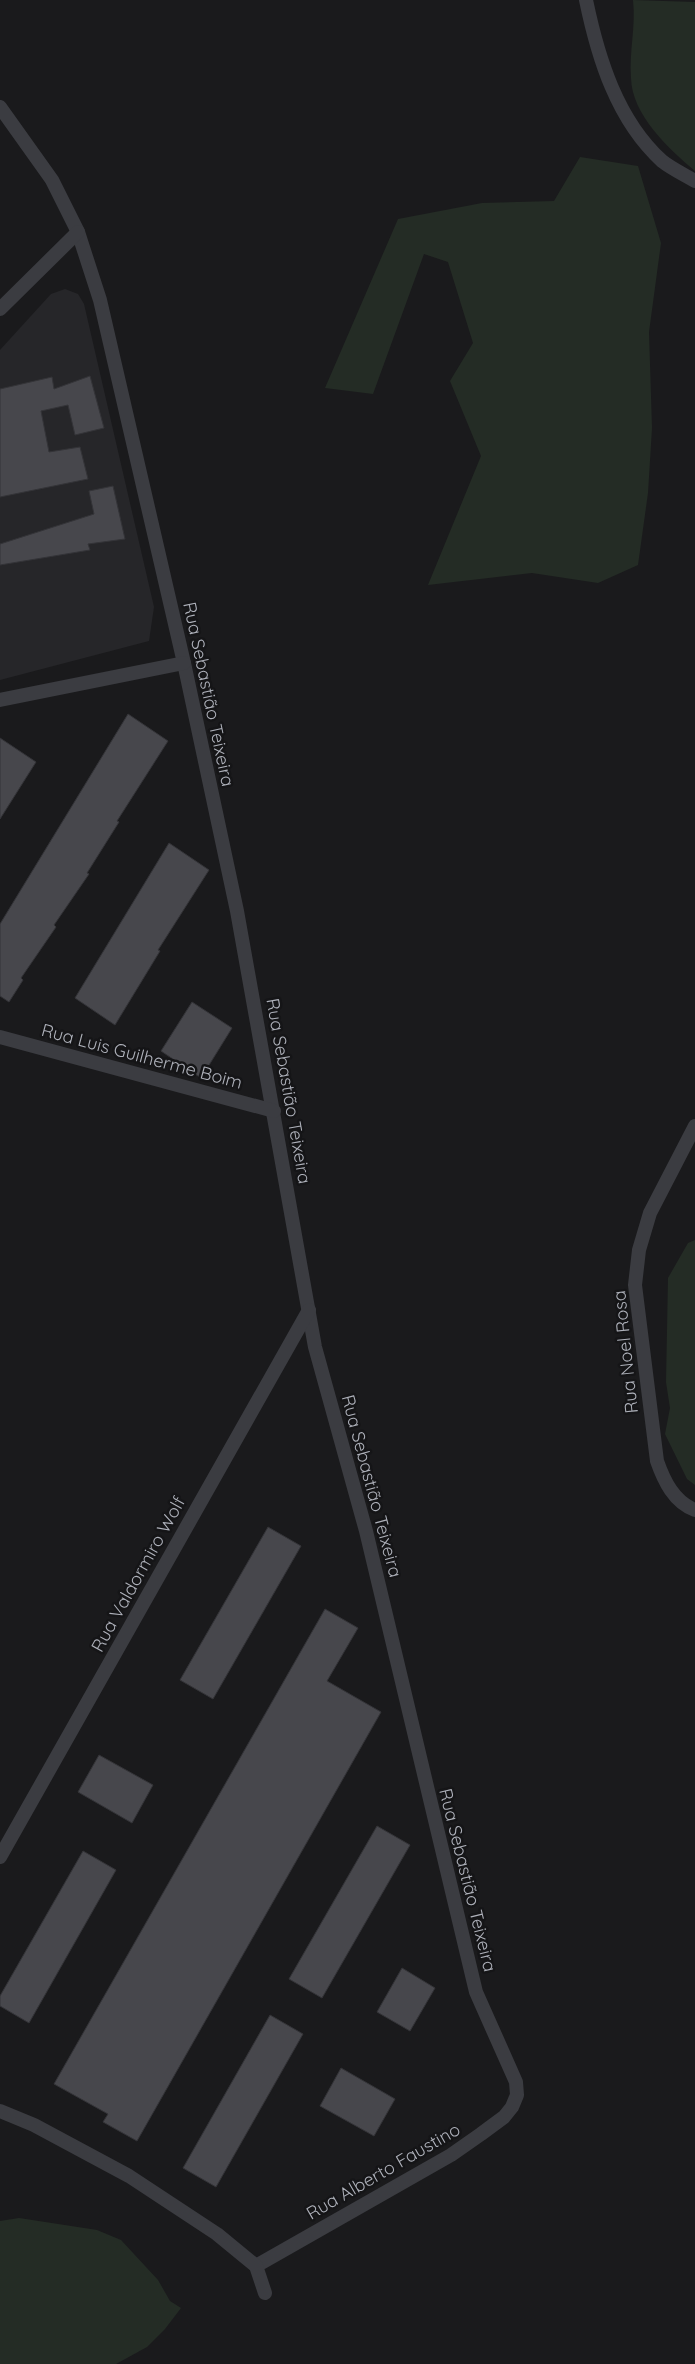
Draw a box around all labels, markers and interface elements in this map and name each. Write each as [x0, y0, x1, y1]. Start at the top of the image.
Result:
street label: Rua Sebastião Teixeira [178, 600, 240, 788]
street label: Rua Sebastião Teixeira [261, 996, 317, 1186]
street label: Rua Luis Guilherme Boim [39, 1018, 245, 1094]
street label: Rua Noel Rosa [607, 1289, 643, 1415]
street label: Rua Sebastião Teixeira [337, 1392, 407, 1580]
street label: Rua Valdormiro Wolf [86, 1492, 191, 1656]
street label: Rua Sebastião Teixeira [434, 1786, 502, 1974]
street label: Rua Alberto Faustino [302, 2118, 464, 2224]

